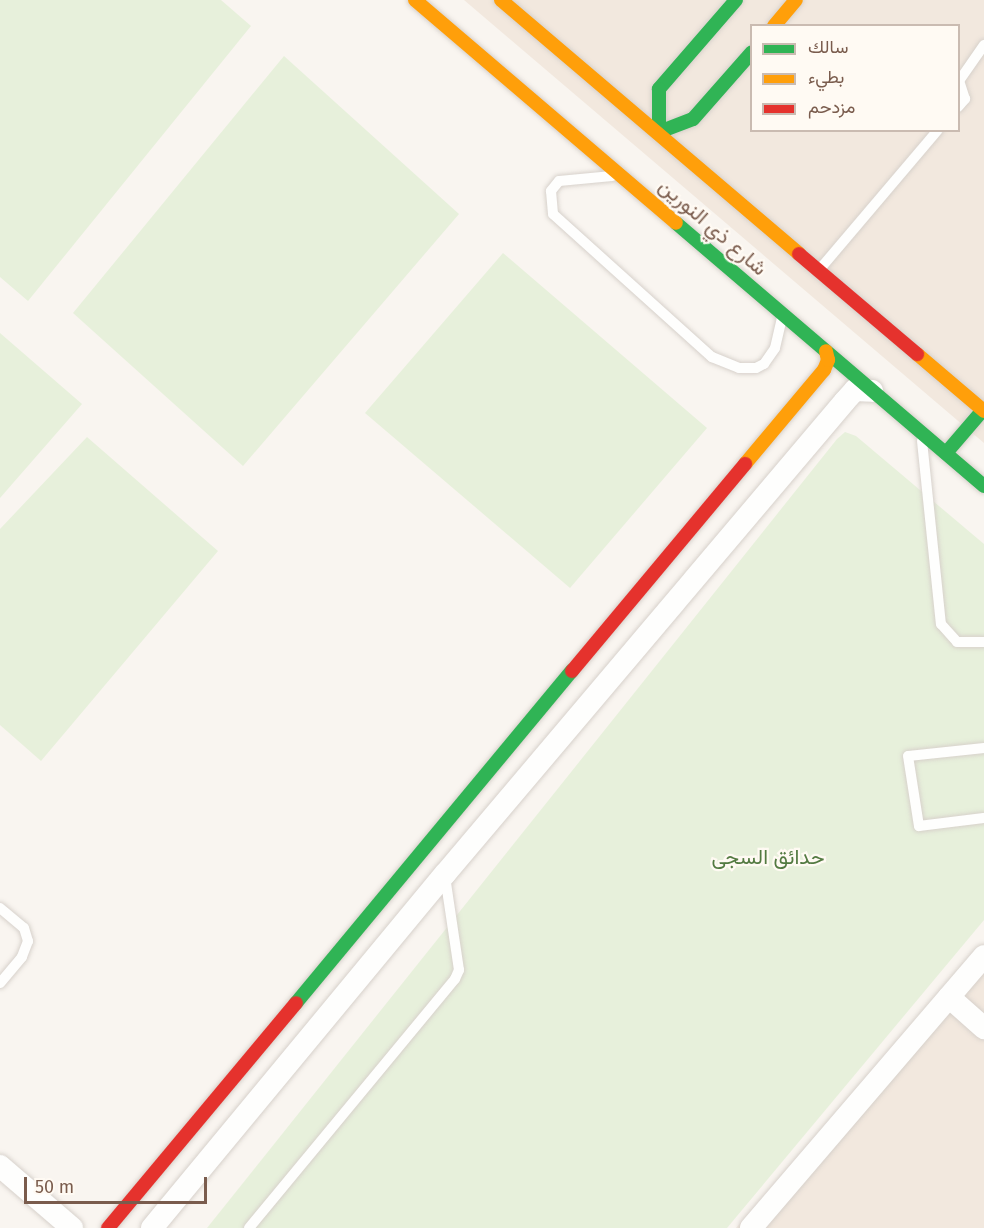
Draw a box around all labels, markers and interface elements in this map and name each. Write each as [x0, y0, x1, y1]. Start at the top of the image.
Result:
legend [750, 24, 960, 132]
text: سالك [808, 36, 848, 58]
text: بطيء [808, 66, 844, 88]
text: مزدحم [808, 96, 855, 118]
street label: شارع ذي النورين [654, 173, 772, 281]
park label: حدائق السجى [711, 844, 825, 870]
scale bar [27, 1165, 210, 1203]
text: 50 m [35, 1176, 74, 1198]

